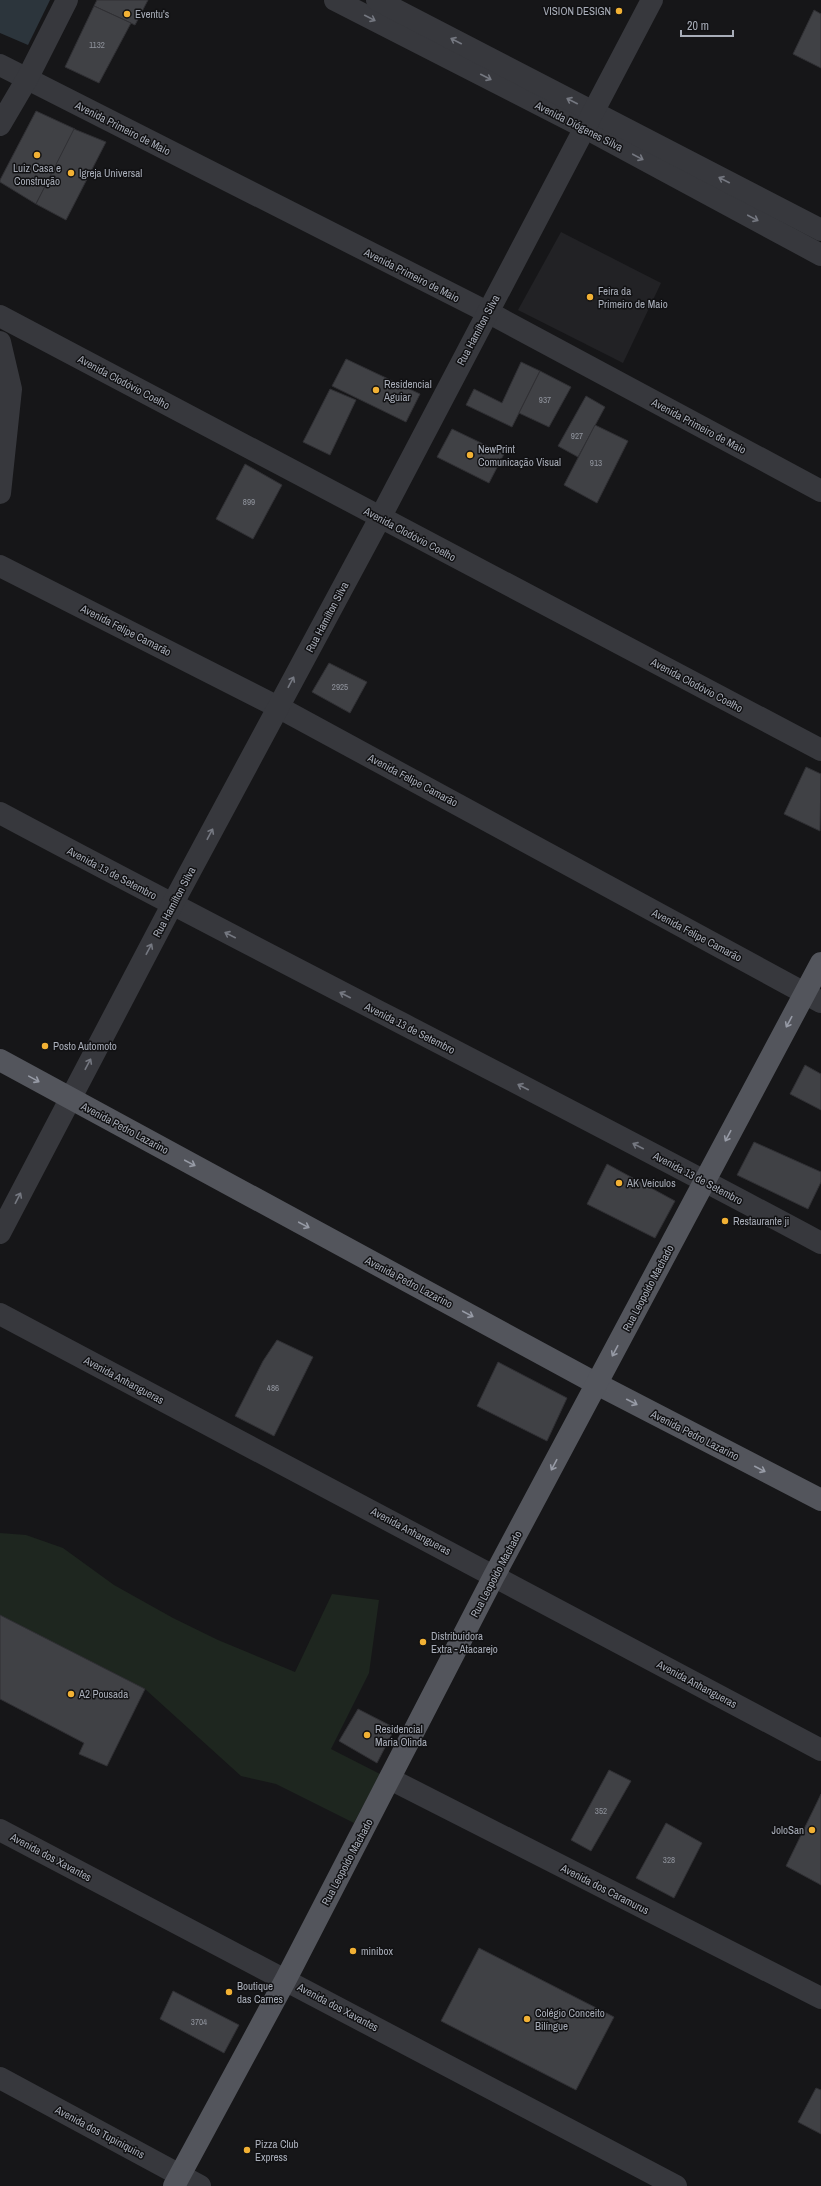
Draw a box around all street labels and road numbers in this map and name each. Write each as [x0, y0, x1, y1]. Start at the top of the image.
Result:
street label: Avenida Primeiro de Maio [72, 97, 173, 158]
street label: Avenida Diógenes Silva [532, 97, 625, 154]
street label: Avenida Primeiro de Maio [361, 244, 462, 305]
street label: Rua Hamilton Silva [454, 292, 502, 368]
street label: Avenida Clodóvio Coelho [75, 351, 172, 412]
street label: Avenida Primeiro de Maio [648, 395, 749, 457]
street label: Avenida Clodóvio Coelho [361, 503, 458, 564]
street label: Rua Hamilton Silva [303, 579, 351, 655]
street label: Avenida Felipe Camarão [78, 601, 174, 659]
street label: Avenida Clodóvio Coelho [648, 654, 745, 715]
street label: Avenida Felipe Camarão [365, 750, 460, 810]
street label: Avenida 13 de Setembro [64, 843, 159, 903]
street label: Rua Hamilton Silva [150, 864, 198, 940]
street label: Avenida Felipe Camarão [649, 905, 744, 965]
street label: Avenida 13 de Setembro [362, 999, 458, 1057]
street label: Avenida Pedro Lazarino [78, 1099, 171, 1157]
street label: Avenida 13 de Setembro [650, 1148, 745, 1208]
street label: Rua Leopoldo Machado [619, 1242, 677, 1334]
street label: Avenida Pedro Lazarino [362, 1253, 455, 1311]
street label: Avenida Anhangueras [81, 1353, 167, 1407]
street label: Avenida Pedro Lazarino [648, 1406, 741, 1463]
street label: Avenida Anhangueras [368, 1504, 454, 1558]
street label: Rua Leopoldo Machado [467, 1528, 525, 1620]
street label: Avenida Anhangueras [654, 1657, 740, 1711]
street label: Rua Leopoldo Machado [318, 1816, 376, 1908]
street label: Avenida dos Xavantes [7, 1829, 94, 1885]
street label: Avenida dos Caramurus [558, 1860, 652, 1918]
street label: Avenida dos Xavantes [294, 1979, 381, 2035]
street label: Avenida dos Tupiniquins [52, 2102, 148, 2162]

